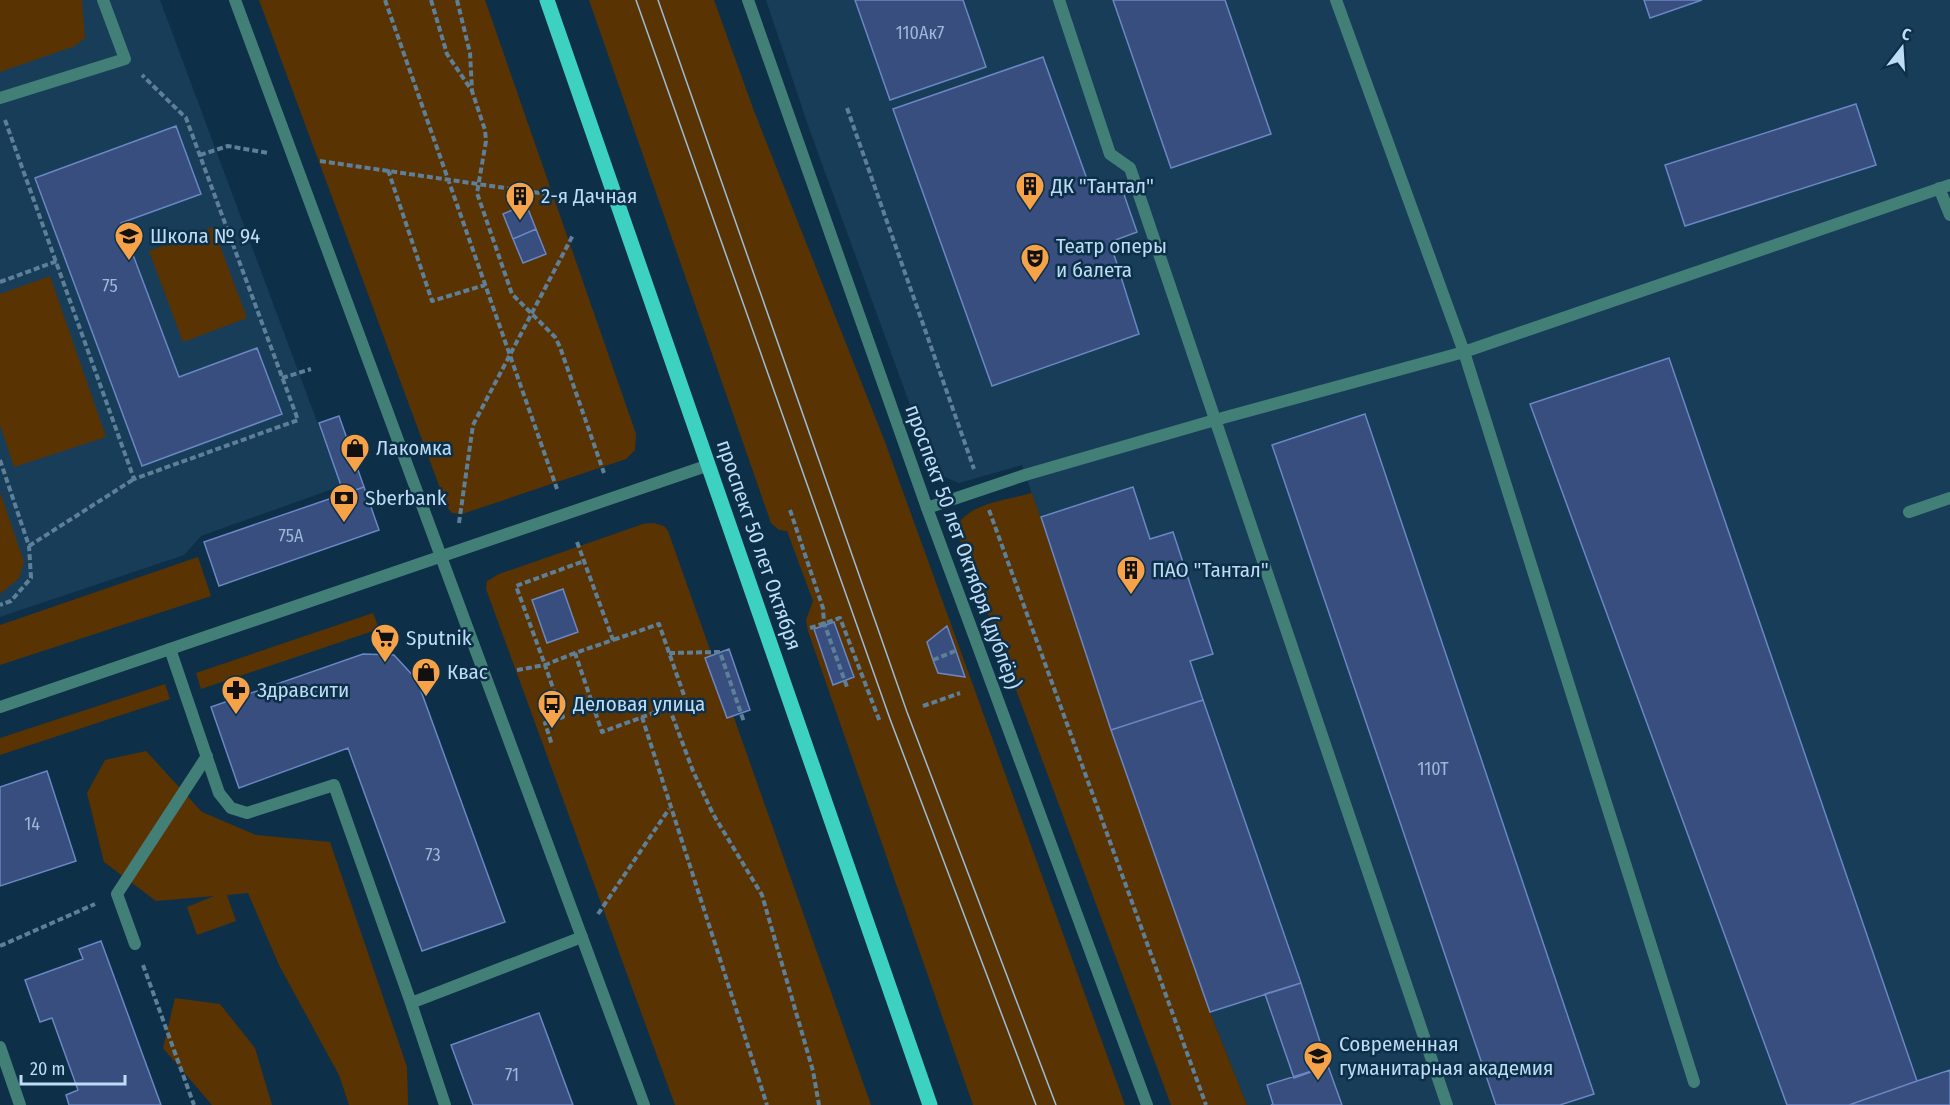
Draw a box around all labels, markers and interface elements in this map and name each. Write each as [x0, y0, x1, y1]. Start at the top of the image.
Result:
north arrow [1872, 18, 1932, 78]
house number: 110Ак7 [896, 22, 944, 44]
text: С [1899, 24, 1914, 45]
building icon: ДК "Тантал" [1014, 170, 1046, 212]
place label: ДК "Тантал" [1050, 173, 1154, 199]
building icon: 2-я Дачная [504, 180, 536, 222]
place label: 2-я Дачная [541, 183, 637, 209]
school or university icon: Школа № 94 [113, 220, 145, 262]
place label: Школа № 94 [150, 223, 260, 249]
place label: Театр оперы и балета [1056, 233, 1167, 283]
theatre icon: Театр оперы и балета [1019, 242, 1051, 284]
house number: 75 [102, 275, 118, 297]
street label: проспект 50 лет Октября (дублёр) [899, 401, 1027, 693]
shop icon: Лакомка [339, 432, 371, 474]
place label: Лакомка [376, 435, 452, 461]
street label: проспект 50 лет Октября [711, 436, 807, 654]
bank icon: Sberbank [328, 482, 360, 524]
place label: Sberbank [365, 485, 447, 511]
house number: 75А [279, 525, 304, 547]
building icon: ПАО "Тантал" [1115, 554, 1147, 596]
place label: ПАО "Тантал" [1152, 557, 1269, 583]
supermarket icon: Sputnik [369, 622, 401, 664]
place label: Sputnik [406, 625, 472, 651]
shop icon: Квас [410, 656, 442, 698]
place label: Квас [447, 659, 488, 685]
pharmacy icon: Здравсити [220, 674, 252, 716]
place label: Здравсити [257, 677, 349, 703]
bus stop icon: Деловая улица [536, 688, 568, 730]
place label: Деловая улица [572, 691, 705, 717]
house number: 110Т [1418, 758, 1449, 780]
house number: 14 [24, 813, 40, 835]
house number: 73 [425, 844, 441, 866]
place label: Современная гуманитарная академия [1339, 1031, 1554, 1081]
school or university icon: Современная гуманитарная академия [1302, 1040, 1334, 1082]
scale bar [21, 1048, 124, 1086]
text: 20 m [30, 1058, 65, 1080]
house number: 71 [505, 1064, 519, 1086]

